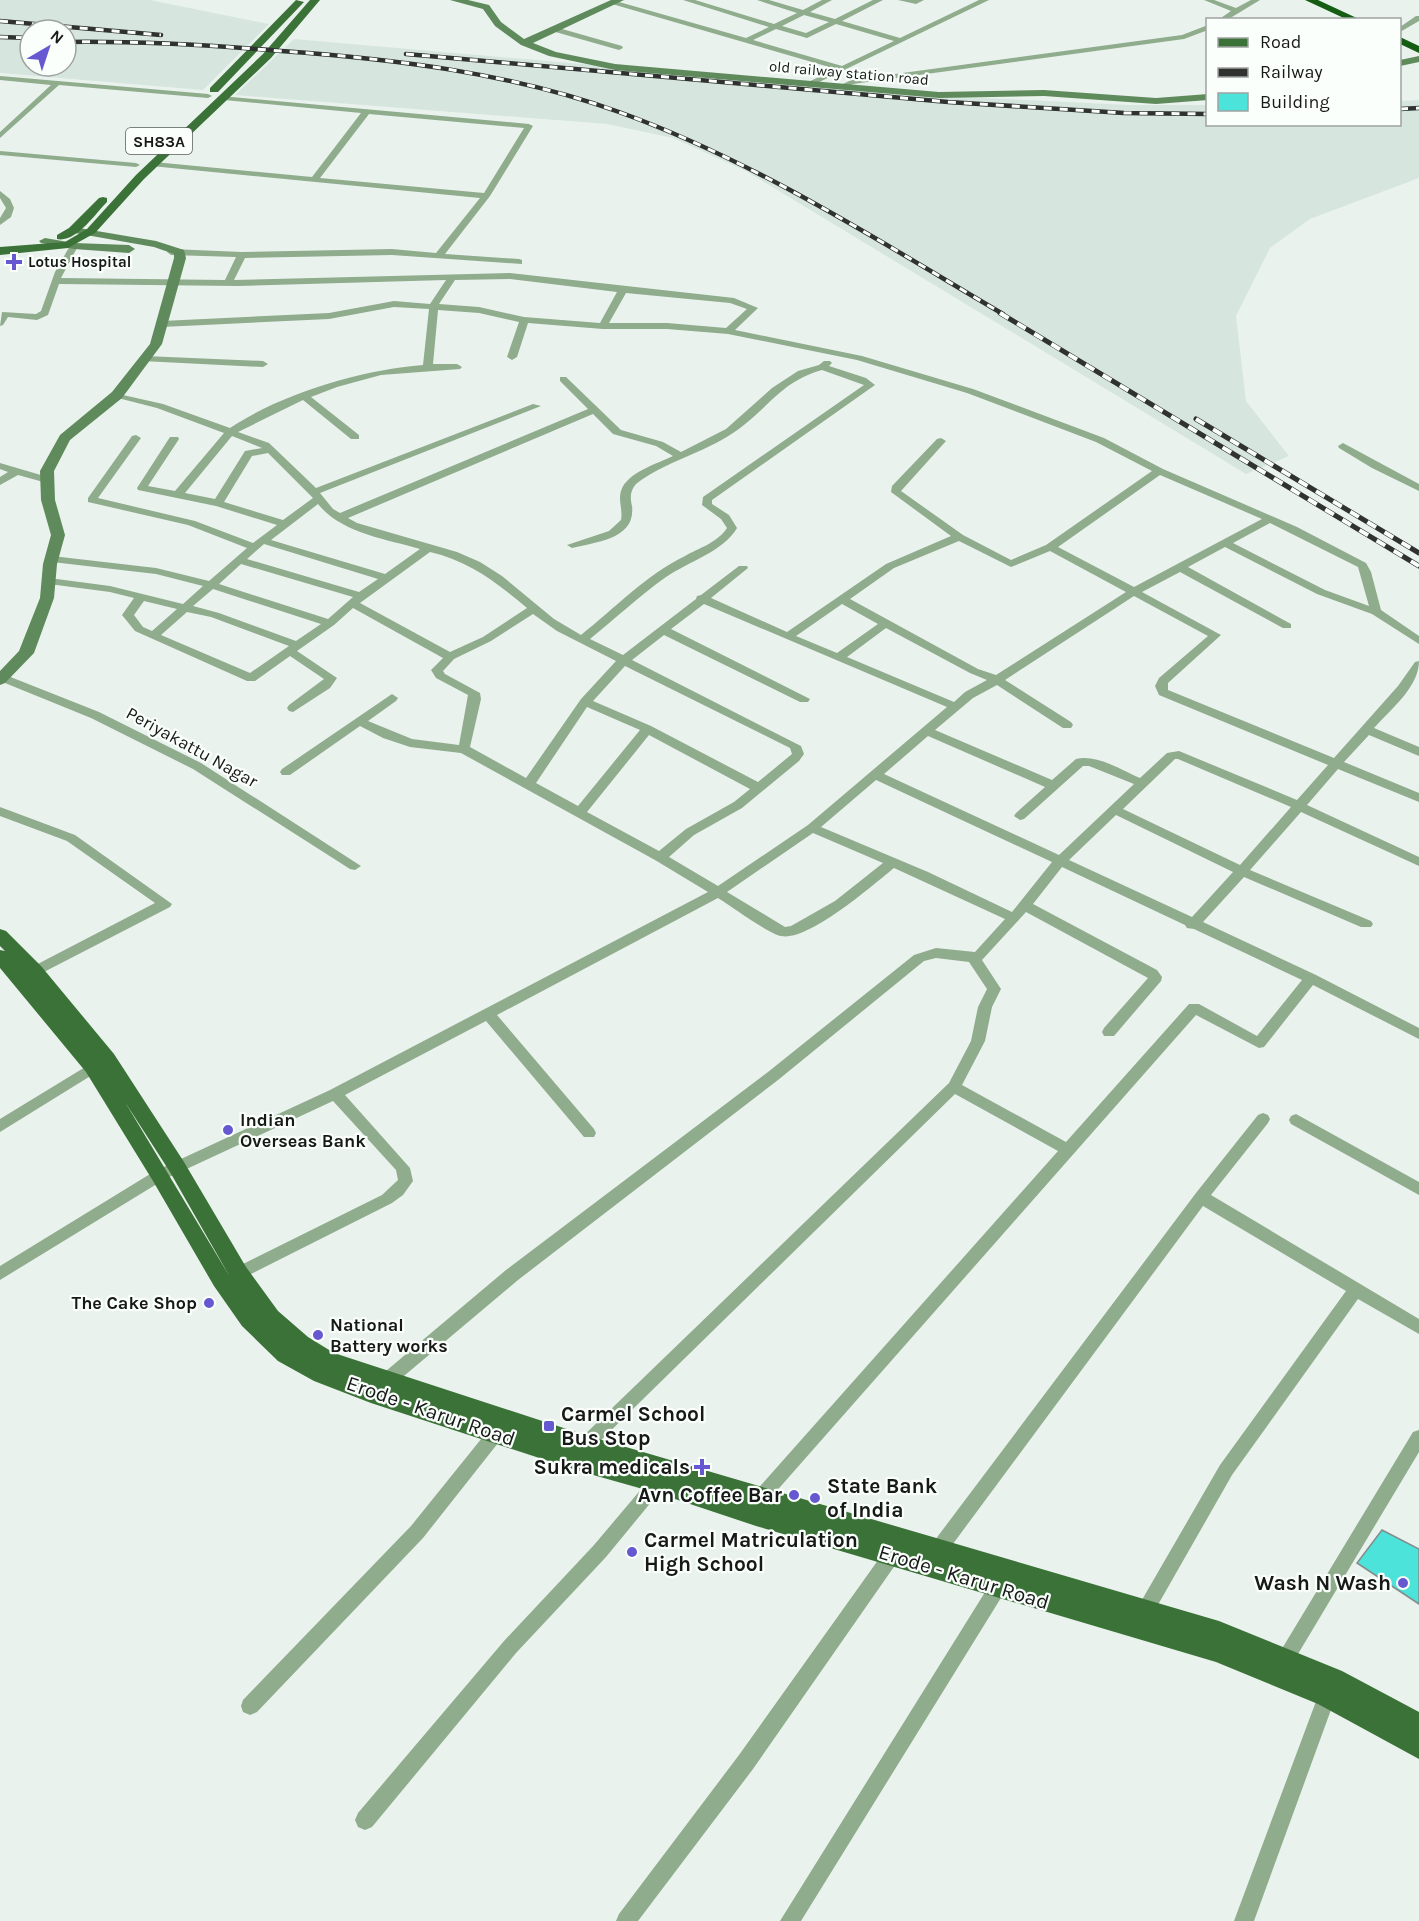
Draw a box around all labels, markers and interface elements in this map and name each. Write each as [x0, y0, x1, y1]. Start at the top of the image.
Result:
north arrow [18, 18, 78, 78]
legend [1206, 18, 1401, 126]
text: N [47, 26, 68, 48]
text: Road [1260, 31, 1301, 53]
street label: old railway station road [768, 57, 930, 89]
text: Railway [1260, 61, 1323, 83]
text: Building [1260, 91, 1330, 113]
road number: SH83A [126, 128, 192, 154]
marker: Lotus Hospital [5, 253, 23, 271]
place label: Lotus Hospital [28, 253, 131, 271]
street label: Periyakattu Nagar [122, 702, 262, 792]
place label: Indian Overseas Bank [240, 1109, 366, 1152]
marker: Indian Overseas Bank [221, 1123, 235, 1137]
place label: The Cake Shop [72, 1292, 197, 1314]
marker: The Cake Shop [202, 1296, 216, 1310]
place label: National Battery works [330, 1314, 448, 1357]
marker: National Battery works [311, 1328, 325, 1342]
street label: Erode - Karur Road [343, 1371, 519, 1451]
place label: Carmel School Bus Stop [561, 1402, 705, 1450]
marker: Carmel School Bus Stop [542, 1419, 556, 1433]
place label: Sukra medicals [533, 1455, 690, 1479]
marker: Sukra medicals [695, 1460, 709, 1474]
place label: State Bank of India [827, 1474, 938, 1522]
place label: Avn Coffee Bar [638, 1483, 783, 1507]
marker: Avn Coffee Bar [787, 1488, 801, 1502]
marker: State Bank of India [808, 1491, 822, 1505]
place label: Carmel Matriculation High School [644, 1528, 858, 1576]
street label: Erode - Karur Road [876, 1540, 1052, 1614]
marker: Carmel Matriculation High School [625, 1545, 639, 1559]
place label: Wash N Wash [1254, 1571, 1391, 1595]
marker: Wash N Wash [1396, 1576, 1410, 1590]

